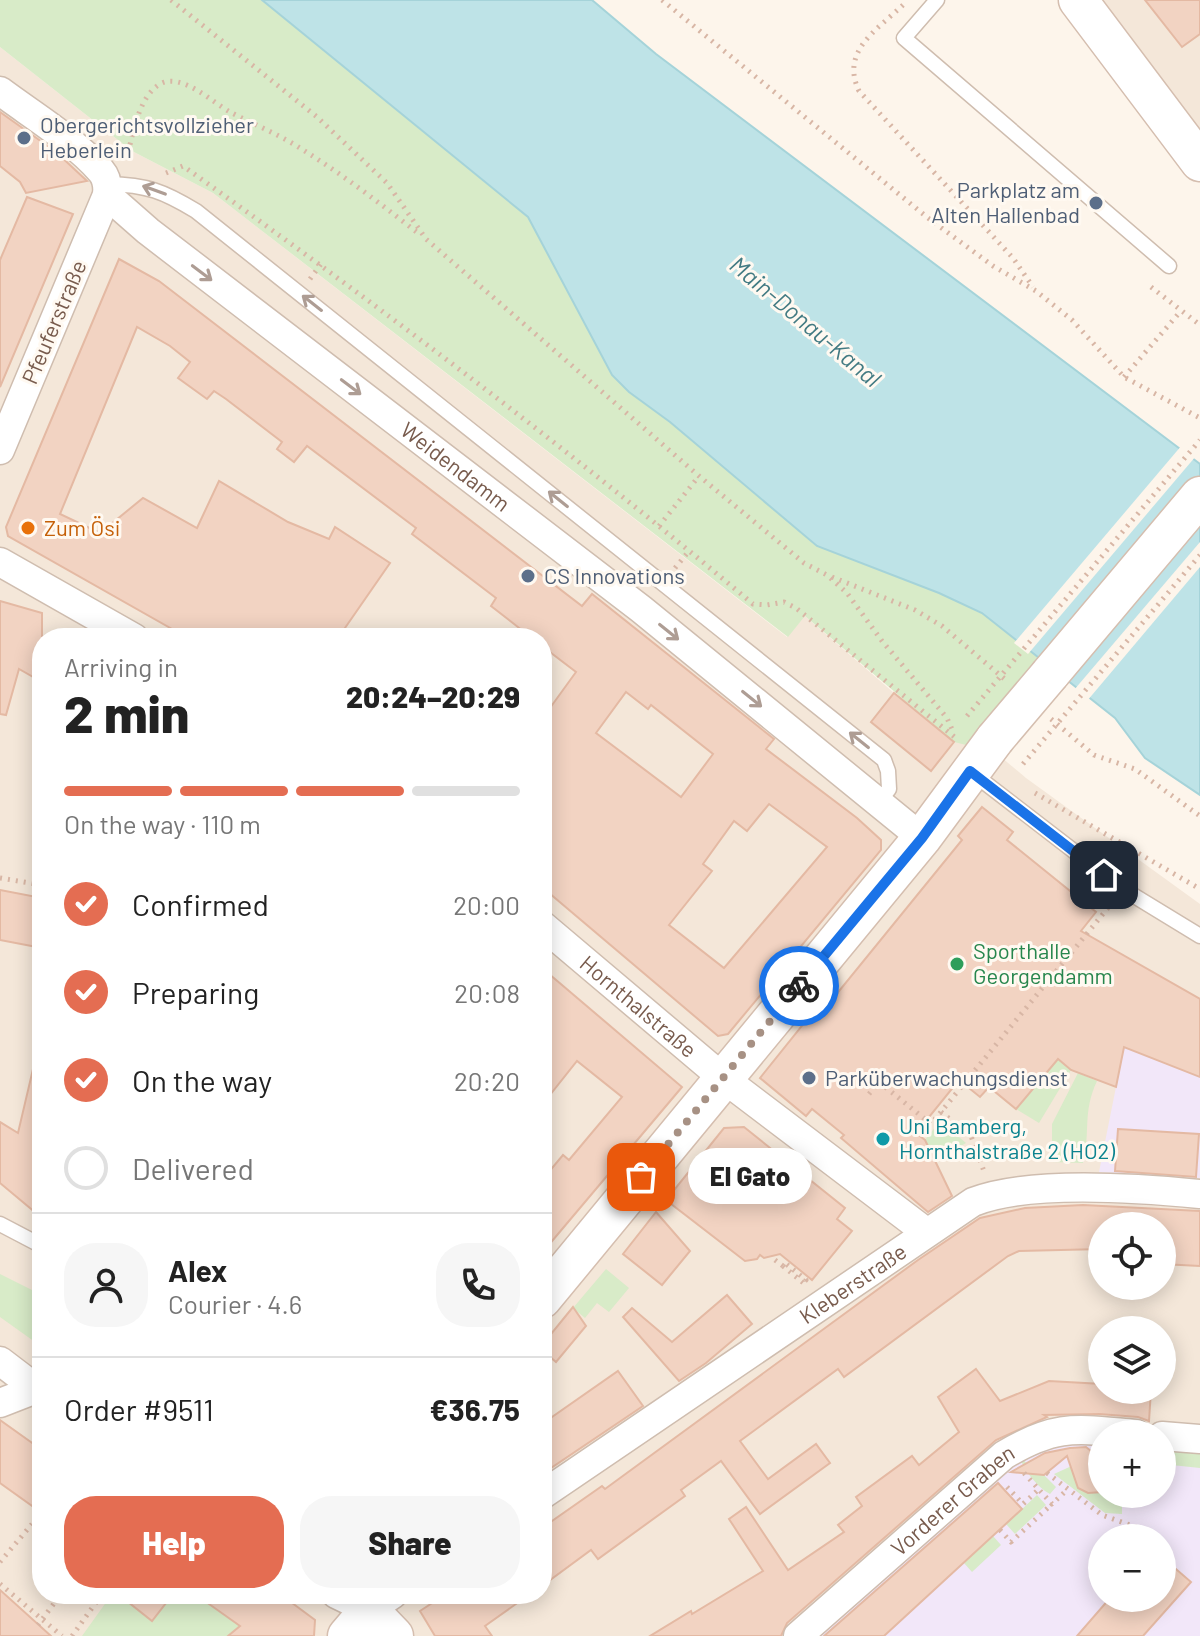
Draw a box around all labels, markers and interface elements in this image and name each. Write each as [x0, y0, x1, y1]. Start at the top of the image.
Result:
place label: Obergerichtsvollzieher Heberlein [40, 111, 254, 162]
marker: Obergerichtsvollzieher Heberlein [15, 129, 33, 147]
place label: Parkplatz am Alten Hallenbad [931, 176, 1080, 227]
one-way arrow [142, 182, 167, 196]
marker: Parkplatz am Alten Hallenbad [1087, 194, 1105, 212]
water label: Main-Donau-Kanal [725, 249, 888, 393]
street label: Pfeuferstraße [15, 256, 91, 387]
one-way arrow [191, 265, 212, 282]
one-way arrow [302, 294, 323, 312]
one-way arrow [340, 378, 361, 395]
street label: Weidendamm [396, 416, 516, 516]
one-way arrow [548, 490, 569, 508]
place label: Zum Ösi [44, 514, 120, 540]
marker: Zum Ösi [19, 519, 37, 537]
place label: CS Innovations [544, 562, 685, 588]
marker: CS Innovations [519, 567, 537, 585]
one-way arrow [658, 623, 679, 641]
text: Arriving in [64, 651, 178, 682]
text: 20:24–20:29 [346, 678, 520, 714]
text: 2 min [64, 681, 189, 743]
one-way arrow [741, 691, 762, 708]
one-way arrow [849, 731, 870, 748]
text: On the way · 110 m [64, 808, 261, 839]
pin [1070, 841, 1138, 909]
icon: home [1082, 853, 1126, 897]
icon: check [64, 882, 108, 926]
text: Confirmed [132, 886, 269, 922]
text: 20:00 [453, 889, 520, 920]
place label: Sporthalle Georgendamm [973, 937, 1113, 988]
courier [759, 946, 839, 1026]
street label: Hornthalstraße [575, 949, 702, 1062]
marker: Sporthalle Georgendamm [948, 955, 966, 973]
icon: bike [777, 964, 821, 1008]
icon: check [64, 970, 108, 1014]
text: Preparing [132, 974, 259, 1010]
text: 20:08 [454, 977, 520, 1008]
icon: check [64, 1058, 108, 1102]
text: On the way [132, 1062, 272, 1098]
place label: Parküberwachungsdienst [825, 1064, 1068, 1090]
text: 20:20 [454, 1065, 520, 1096]
marker: Parküberwachungsdienst [800, 1069, 818, 1087]
place label: Uni Bamberg, Hornthalstraße 2 (HO2) [899, 1112, 1115, 1163]
marker: Uni Bamberg, Hornthalstraße 2 (HO2) [874, 1130, 892, 1148]
pin [607, 1143, 675, 1211]
callout: El Gato [689, 1149, 813, 1205]
text: Delivered [132, 1150, 254, 1186]
icon: bag [619, 1155, 663, 1199]
text: El Gato [710, 1160, 790, 1191]
map controls [1088, 1212, 1176, 1612]
button: locate [1088, 1212, 1176, 1300]
street label: Kleberstraße [794, 1237, 911, 1328]
button: person [64, 1243, 148, 1327]
button: phone [436, 1243, 520, 1327]
text: Alex [168, 1252, 227, 1288]
text: Courier · 4.6 [168, 1288, 302, 1319]
button: layers [1088, 1316, 1176, 1404]
text: Order #9511 [64, 1391, 214, 1427]
text: €36.75 [430, 1391, 520, 1427]
button: + [1088, 1420, 1176, 1508]
street label: Vorderer Graben [885, 1438, 1019, 1560]
button: Help [64, 1496, 284, 1588]
button: Share [300, 1496, 520, 1588]
button: − [1088, 1524, 1176, 1612]

